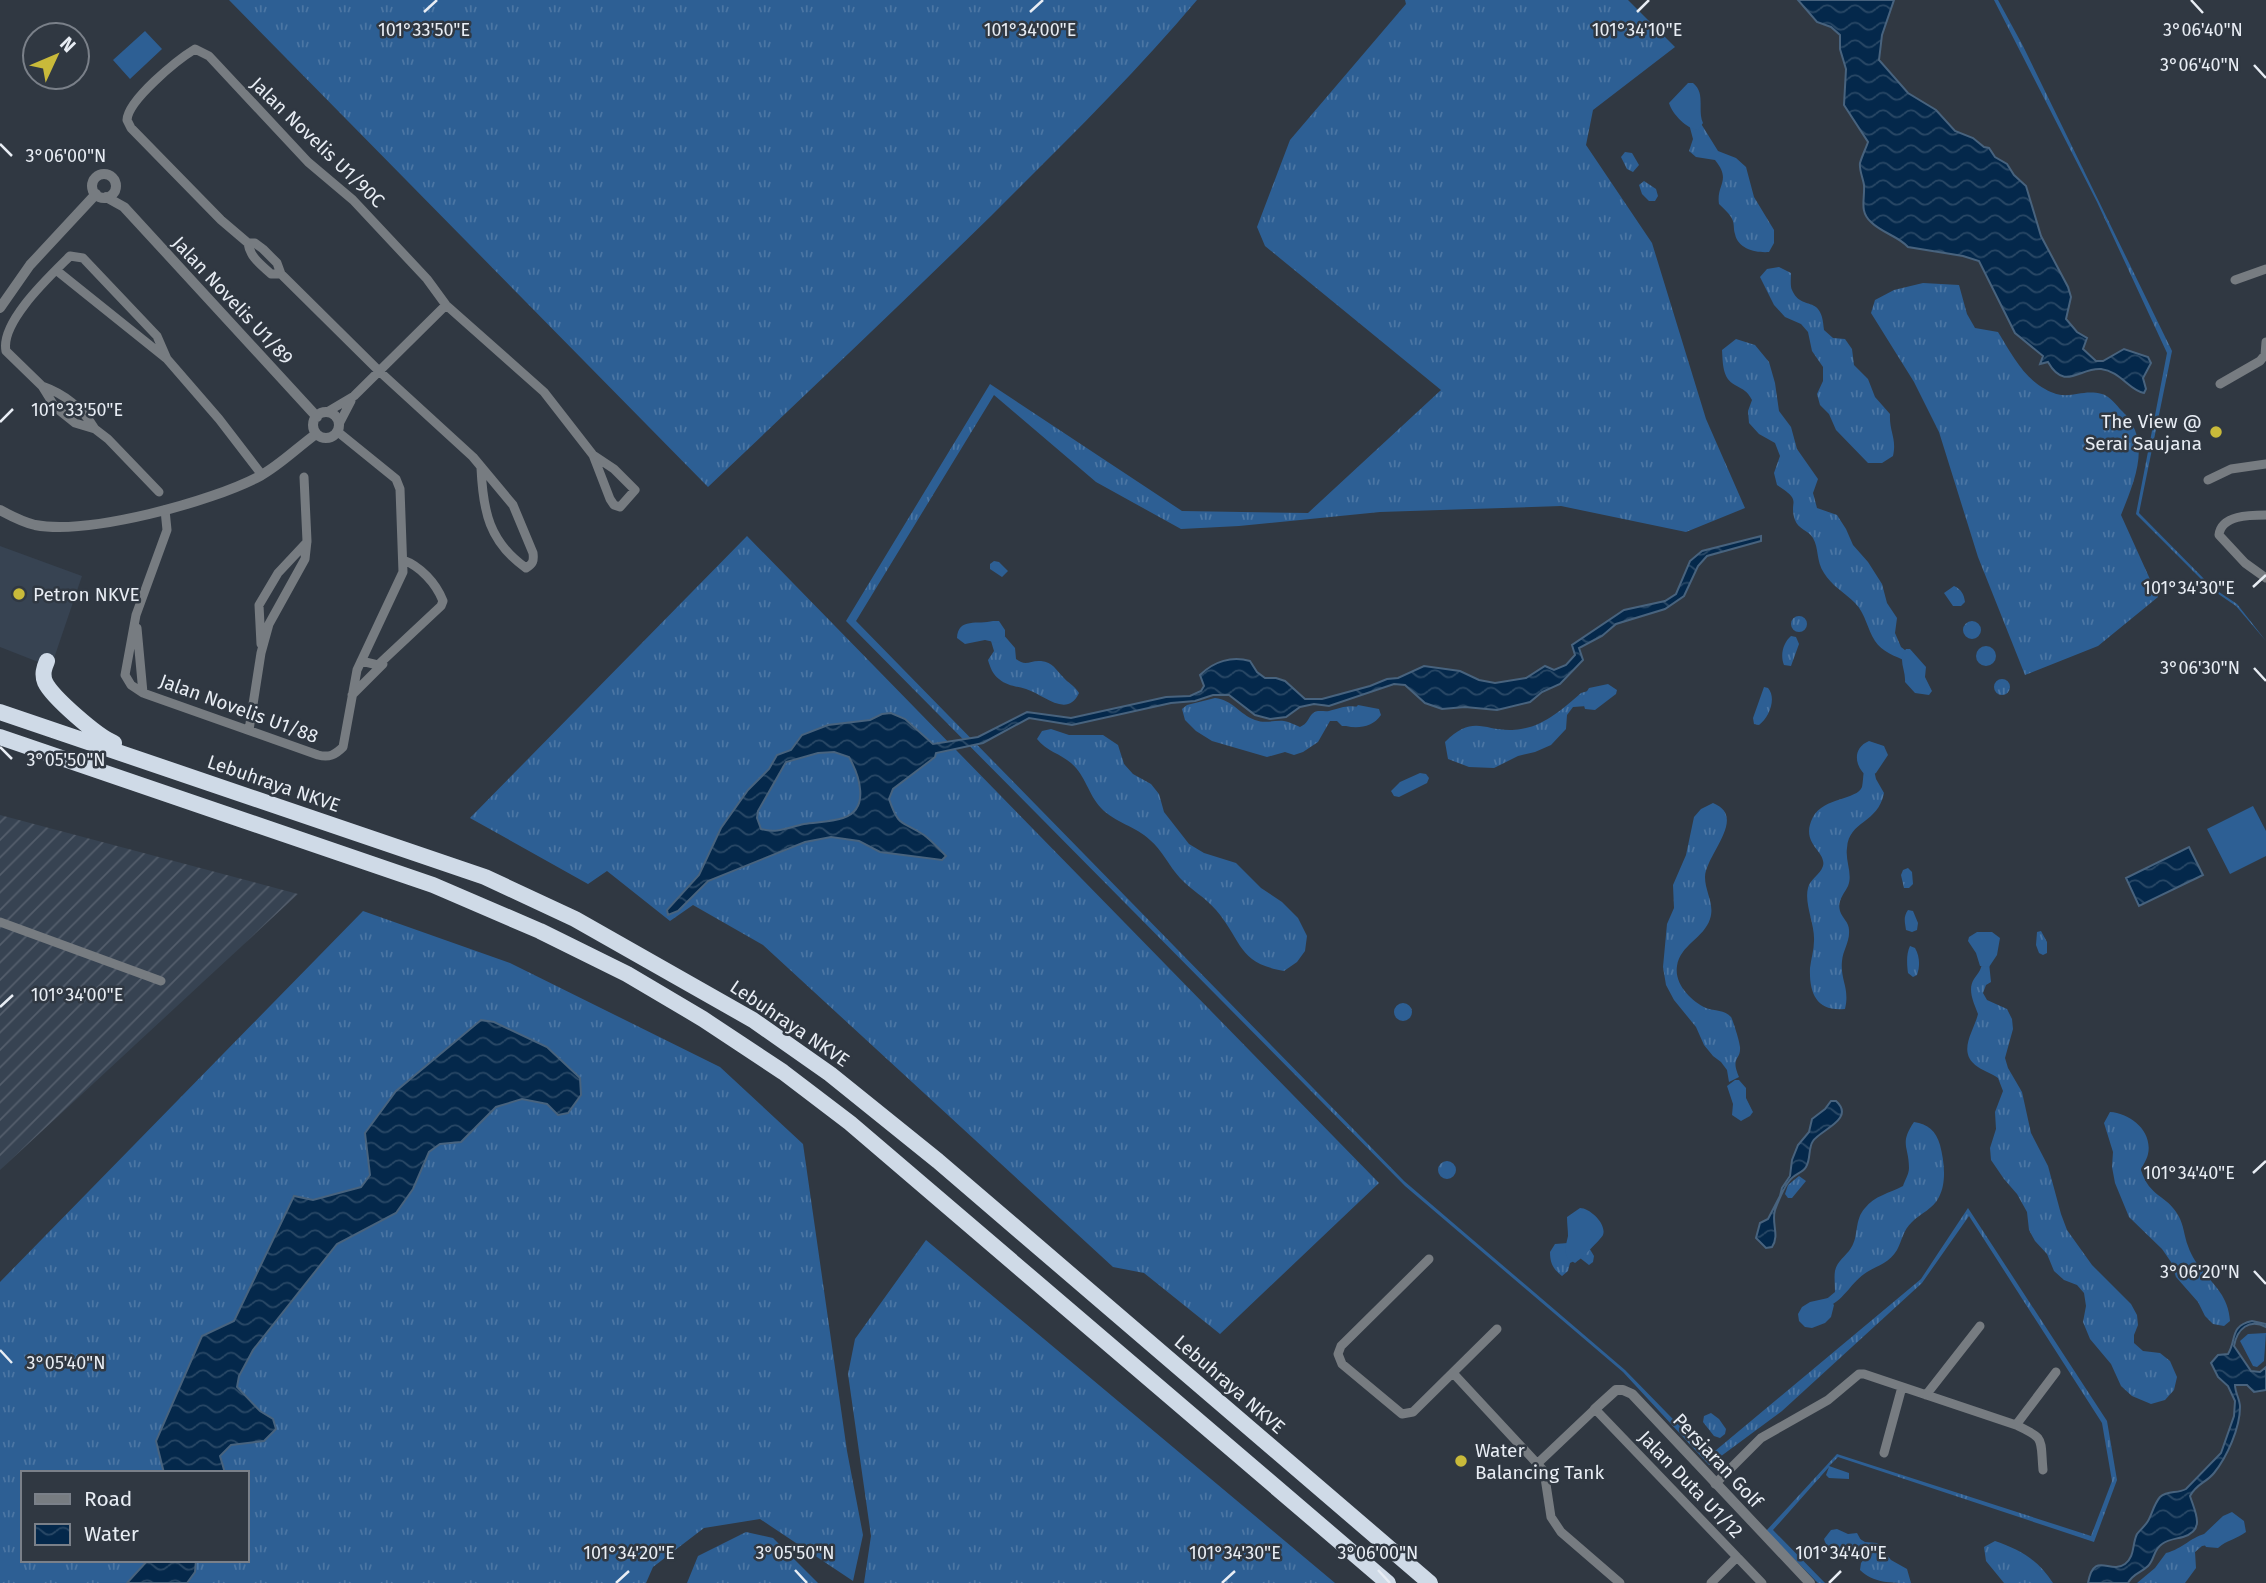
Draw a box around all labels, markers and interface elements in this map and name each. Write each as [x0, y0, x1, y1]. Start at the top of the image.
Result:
text: 101°33'50"E [378, 19, 470, 41]
text: 101°34'00"E [984, 19, 1076, 41]
text: 101°34'10"E [1592, 19, 1682, 41]
text: 3°06'40"N [2163, 19, 2243, 41]
north arrow [21, 21, 91, 91]
text: N [55, 32, 81, 57]
text: 3°06'40"N [2160, 54, 2240, 76]
street label: Jalan Novelis U1/90C [246, 72, 390, 213]
text: 3°06'00"N [26, 145, 106, 167]
street label: Jalan Novelis U1/89 [167, 232, 298, 369]
text: 101°33'50"E [31, 399, 123, 421]
place label: The View @ Serai Saujana [2085, 410, 2202, 455]
marker: The View @ Serai Saujana [2208, 424, 2224, 440]
text: 101°34'30"E [2143, 577, 2235, 599]
place label: Petron NKVE [33, 583, 140, 606]
marker: Petron NKVE [11, 586, 27, 602]
text: 3°06'30"N [2160, 657, 2240, 679]
street label: Jalan Novelis U1/88 [156, 669, 321, 748]
text: 3°05'50"N [26, 749, 106, 771]
street label: Lebuhraya NKVE [204, 750, 343, 817]
street label: Lebuhraya NKVE [726, 975, 854, 1072]
text: 101°34'00"E [31, 984, 123, 1006]
text: 101°34'40"E [2143, 1162, 2235, 1184]
text: 3°06'20"N [2160, 1261, 2240, 1283]
street label: Lebuhraya NKVE [1170, 1330, 1290, 1439]
text: 3°05'40"N [26, 1352, 106, 1374]
street label: Persiaran Golf [1668, 1408, 1768, 1513]
street label: Jalan Duta U1/12 [1634, 1426, 1748, 1543]
place label: Water Balancing Tank [1475, 1439, 1604, 1484]
marker: Water Balancing Tank [1453, 1453, 1469, 1469]
legend [21, 1471, 248, 1562]
text: Road [84, 1486, 132, 1512]
text: Water [84, 1521, 139, 1547]
text: 101°34'20"E [583, 1542, 675, 1564]
text: 3°05'50"N [755, 1542, 835, 1564]
text: 101°34'30"E [1189, 1542, 1281, 1564]
text: 3°06'00"N [1338, 1542, 1418, 1564]
text: 101°34'40"E [1795, 1542, 1887, 1564]

